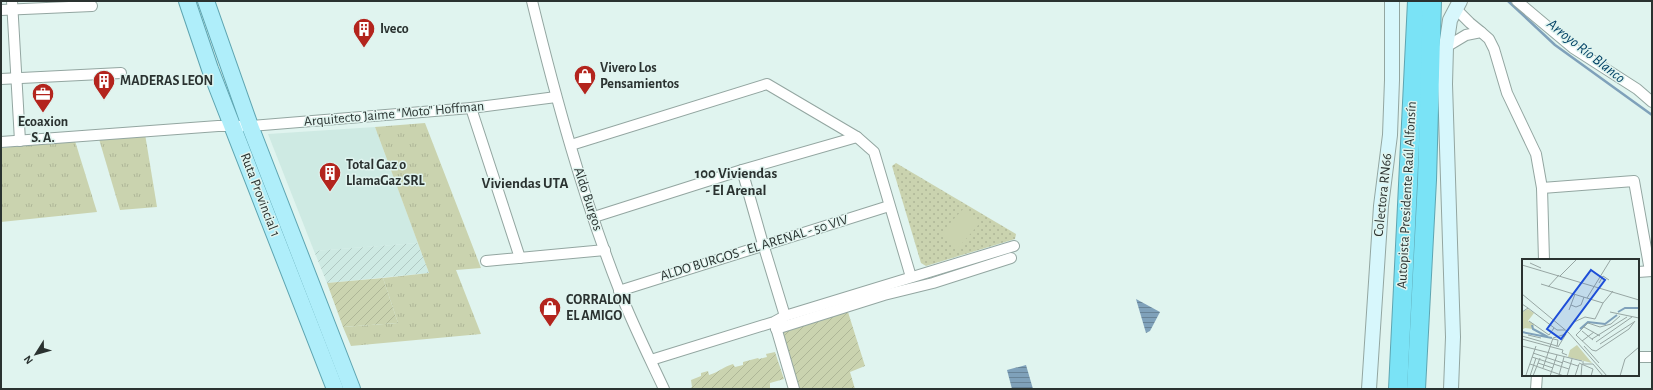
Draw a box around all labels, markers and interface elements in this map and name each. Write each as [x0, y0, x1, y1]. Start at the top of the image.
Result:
building icon: Iveco [351, 16, 377, 49]
water label: Arroyo Río Blanco [1544, 16, 1628, 86]
place label: Iveco [380, 22, 409, 36]
place label: Vivero Los Pensamientos [600, 61, 679, 91]
shop icon: Vivero Los Pensamientos [572, 63, 598, 96]
building icon: MADERAS LEON [91, 68, 117, 101]
place label: MADERAS LEON [120, 74, 213, 88]
office icon: Ecoaxion S. A. [30, 81, 56, 114]
street label: Arquitecto Jaime "Moto" Hoffman [303, 99, 485, 129]
street label: Autopista Presidente Raúl Alfonsín [1395, 101, 1419, 289]
place label: Ecoaxion S. A. [18, 115, 68, 145]
street label: Ruta Provincial 1 [238, 151, 282, 239]
street label: Colectora RN66 [1372, 153, 1394, 237]
place label: Total Gaz o LlamaGaz SRL [346, 158, 426, 188]
building icon: Total Gaz o LlamaGaz SRL [317, 160, 343, 193]
street label: Aldo Burgos [571, 165, 605, 233]
district label: 100 Viviendas - El Arenal [695, 166, 777, 198]
district label: Viviendas UTA [482, 176, 568, 191]
street label: ALDO BURGOS - EL ARENAL - 50 VIV [658, 213, 850, 283]
inset map [1522, 259, 1639, 376]
place label: CORRALON EL AMIGO [566, 293, 631, 323]
shop icon: CORRALON EL AMIGO [537, 295, 563, 328]
north arrow [16, 334, 56, 374]
text: N [22, 353, 35, 366]

